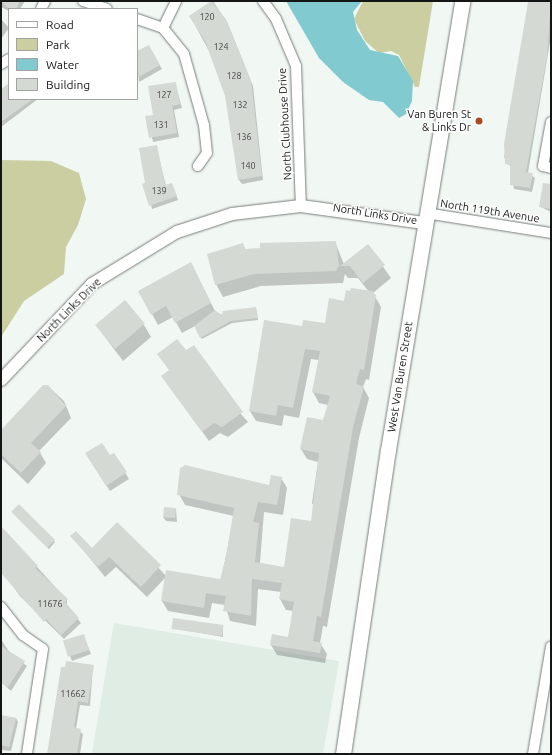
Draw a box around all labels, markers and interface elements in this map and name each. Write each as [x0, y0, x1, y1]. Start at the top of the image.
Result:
legend [8, 8, 138, 100]
house number: 120 [199, 12, 215, 22]
text: Road [46, 18, 74, 31]
text: Park [46, 38, 70, 51]
house number: 124 [213, 42, 229, 52]
text: Water [46, 58, 79, 71]
street label: North Clubhouse Drive [275, 68, 295, 180]
house number: 128 [226, 71, 242, 81]
text: Building [46, 78, 90, 91]
house number: 127 [156, 90, 172, 100]
house number: 132 [232, 100, 248, 110]
place label: Van Buren St & Links Dr [407, 108, 471, 134]
marker: Van Buren St & Links Dr [474, 116, 484, 126]
house number: 131 [153, 120, 169, 130]
house number: 136 [236, 132, 252, 142]
house number: 140 [240, 161, 256, 171]
house number: 139 [151, 186, 167, 196]
street label: North 119th Avenue [439, 197, 541, 225]
street label: North Links Drive [332, 201, 418, 227]
street label: North Links Drive [34, 275, 104, 345]
street label: West Van Buren Street [385, 321, 415, 433]
house number: 11676 [37, 599, 63, 609]
house number: 11662 [60, 689, 86, 699]

